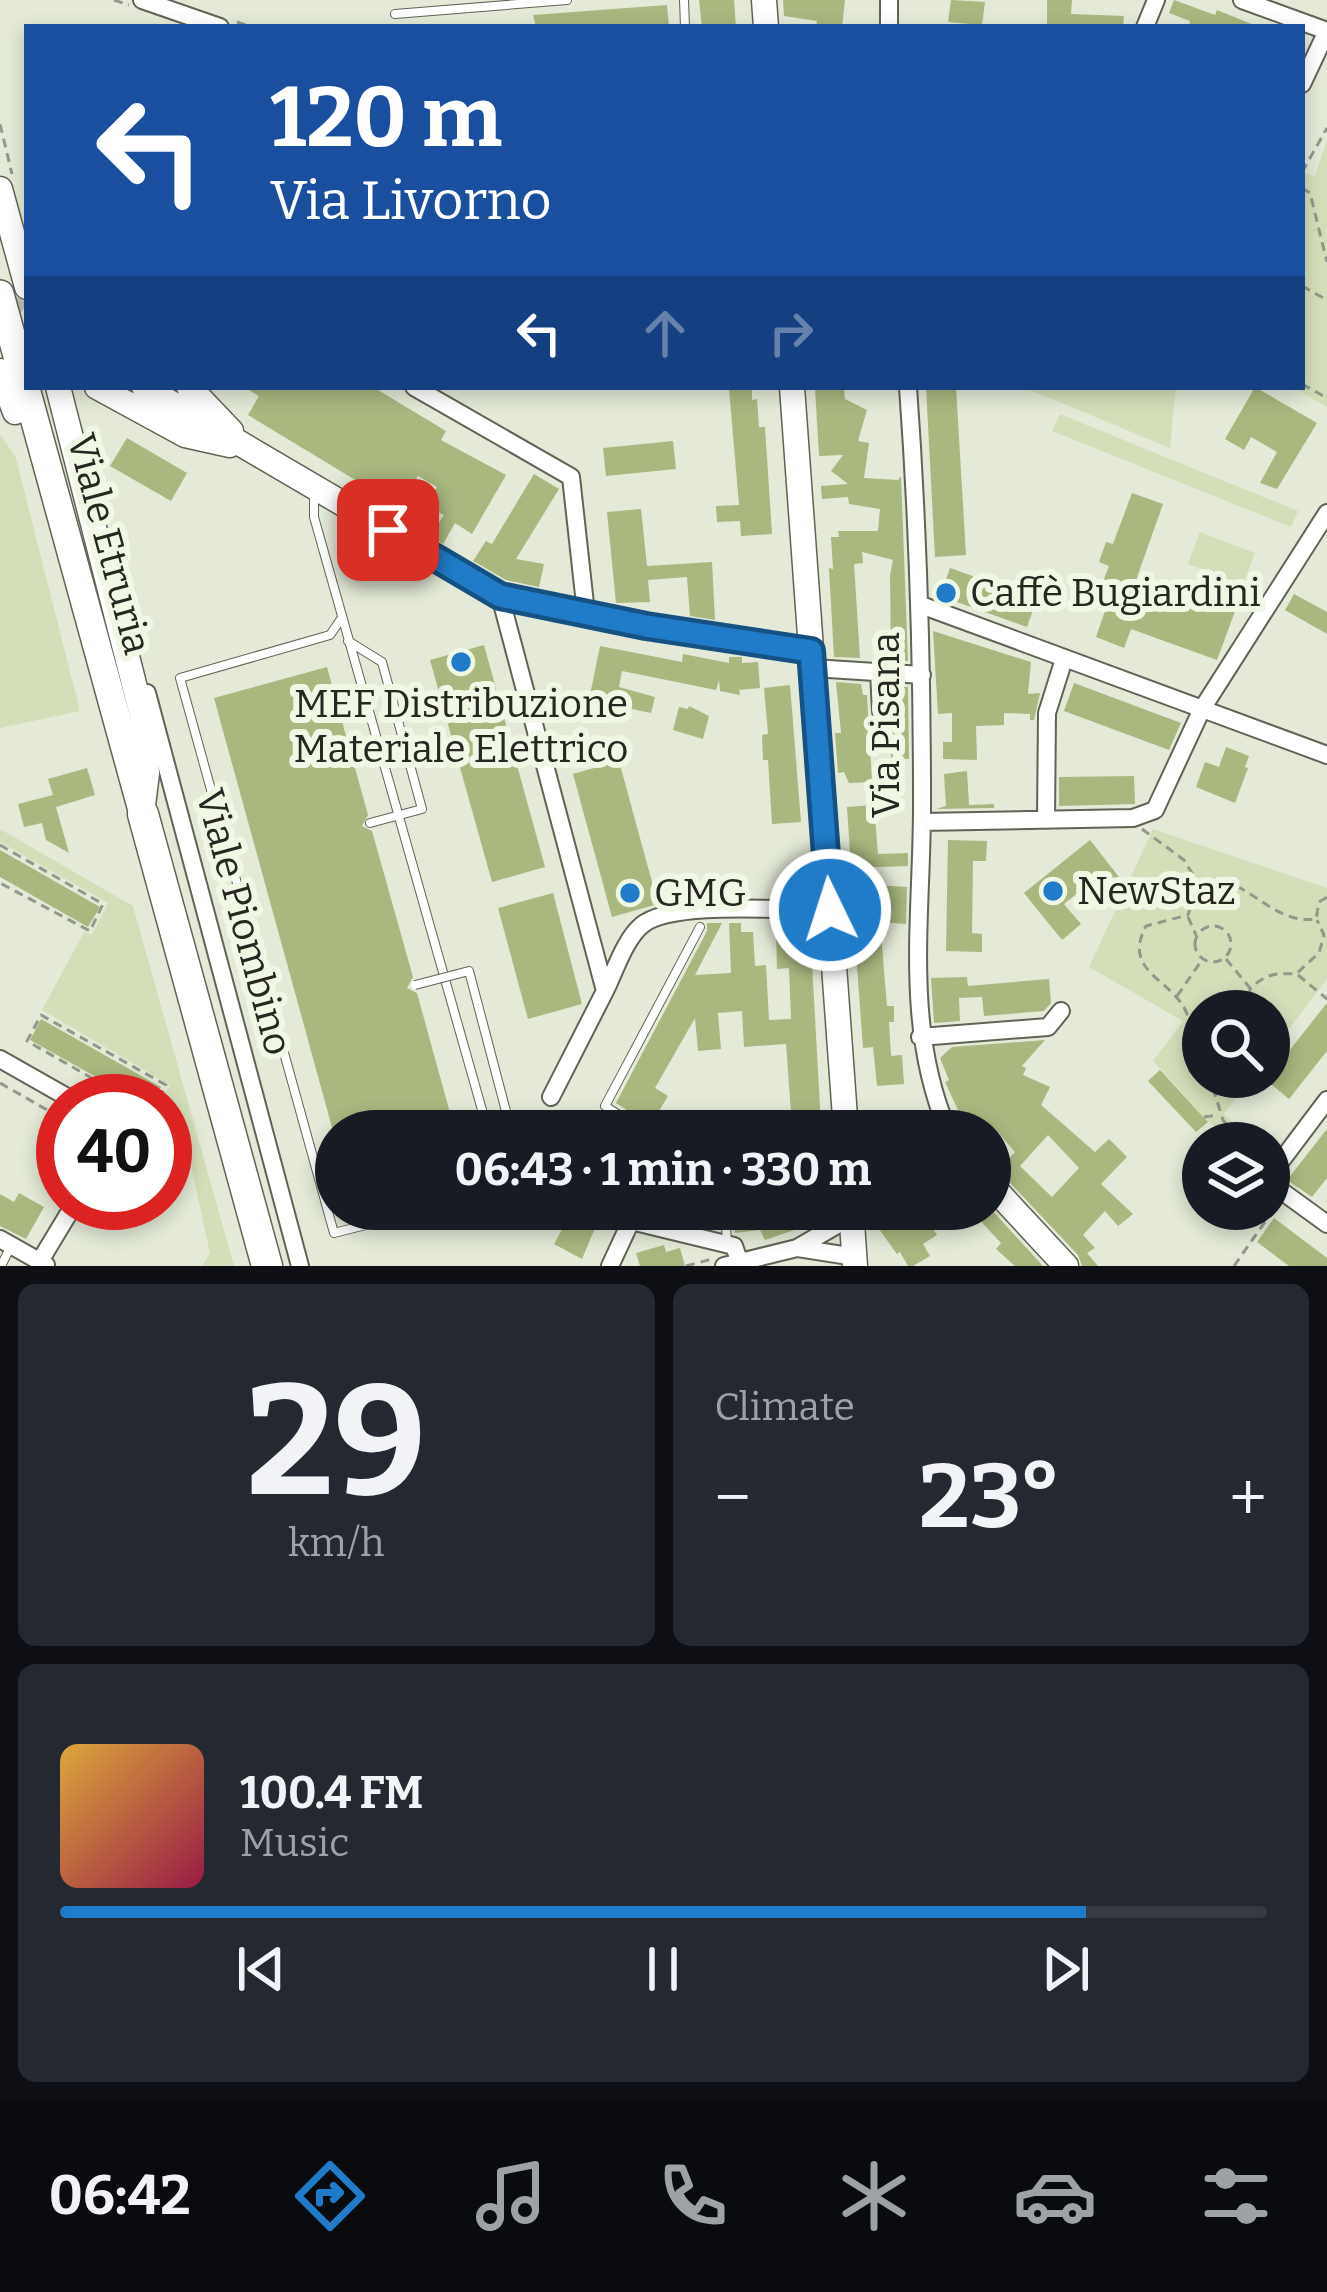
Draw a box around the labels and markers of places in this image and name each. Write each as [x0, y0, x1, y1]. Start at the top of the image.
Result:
pin [337, 479, 439, 581]
place label: Caffè Bugiardini [970, 570, 1261, 616]
marker: Caffè Bugiardini [933, 580, 959, 606]
marker: MEF Distribuzione Materiale Elettrico [448, 649, 474, 675]
place label: MEF Distribuzione Materiale Elettrico [294, 681, 628, 772]
place label: NewStaz [1077, 868, 1236, 914]
place label: GMG [654, 870, 746, 916]
marker: NewStaz [1040, 878, 1066, 904]
marker: GMG [617, 880, 643, 906]

